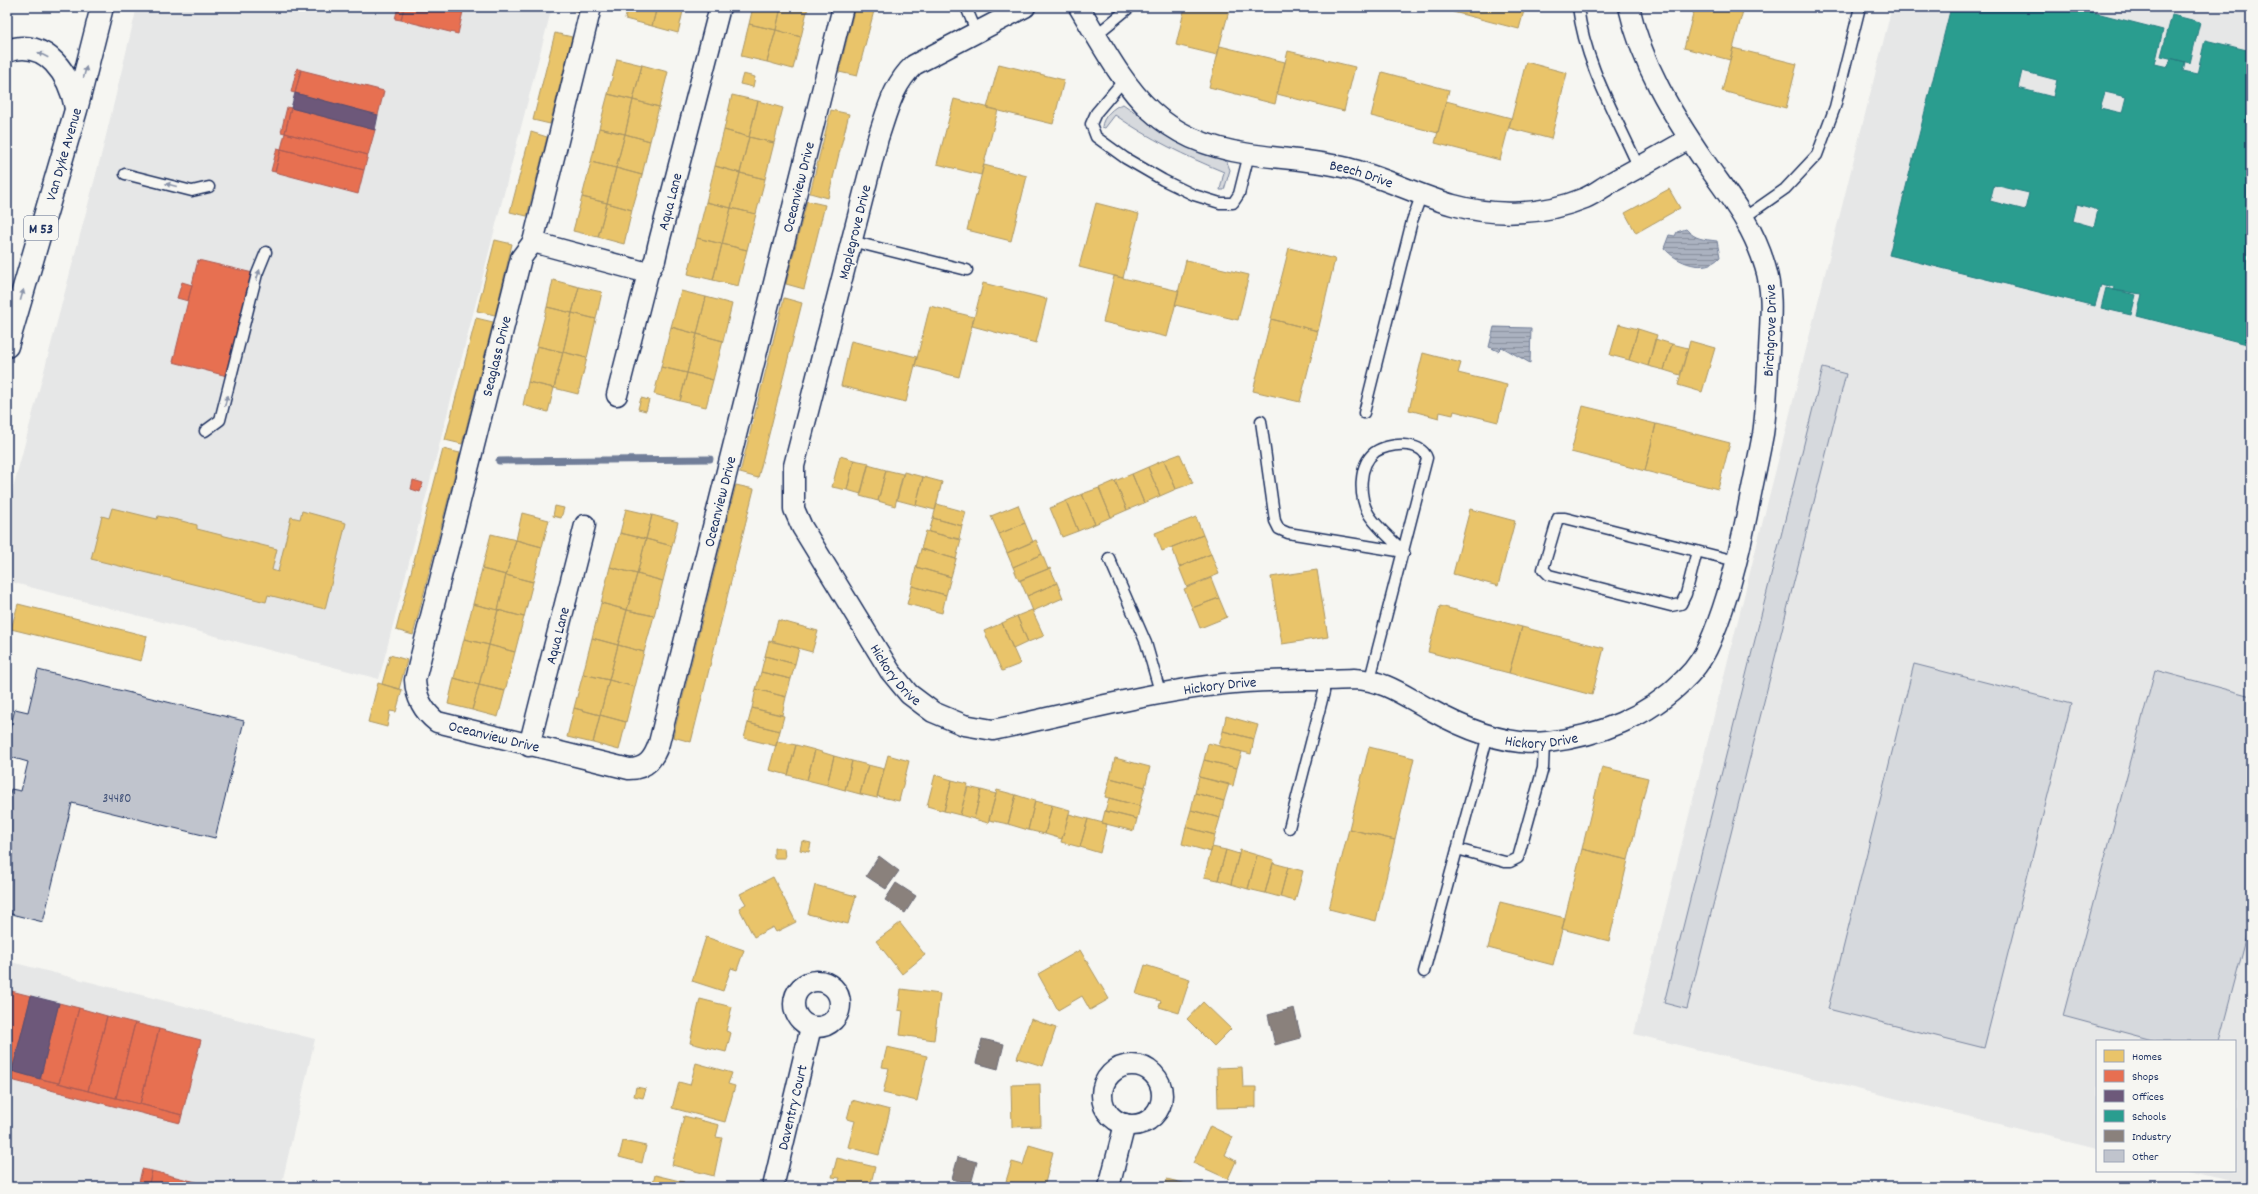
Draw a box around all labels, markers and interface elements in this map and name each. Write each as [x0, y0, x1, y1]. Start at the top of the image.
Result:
one-way arrow [38, 52, 49, 58]
one-way arrow [83, 66, 89, 78]
street label: Van Dyke Avenue [41, 105, 89, 204]
street label: Oceanview Drive [778, 139, 822, 235]
street label: Beech Drive [1327, 155, 1396, 196]
street label: Aqua Lane [653, 170, 690, 233]
one-way arrow [165, 182, 177, 188]
street label: Maplegrove Drive [834, 182, 878, 282]
road number: M 53 [24, 216, 58, 240]
one-way arrow [255, 268, 261, 280]
street label: Birchgrove Drive [1759, 282, 1784, 377]
one-way arrow [19, 289, 25, 301]
street label: Seaglass Drive [477, 313, 519, 399]
one-way arrow [223, 395, 229, 407]
street label: Oceanview Drive [699, 454, 743, 550]
street label: Aqua Lane [541, 605, 577, 667]
street label: Hickory Drive [863, 640, 925, 713]
street label: Hickory Drive [1182, 672, 1257, 702]
street label: Oceanview Drive [446, 716, 542, 760]
street label: Hickory Drive [1503, 728, 1581, 756]
house number: 34480 [103, 790, 131, 809]
legend [2096, 1040, 2236, 1172]
text: Homes [2132, 1049, 2162, 1066]
street label: Daventry Court [773, 1062, 815, 1153]
text: Shops [2132, 1069, 2159, 1086]
text: Offices [2132, 1089, 2164, 1106]
text: Schools [2132, 1109, 2166, 1126]
text: Industry [2132, 1129, 2172, 1146]
text: Other [2132, 1149, 2159, 1166]

